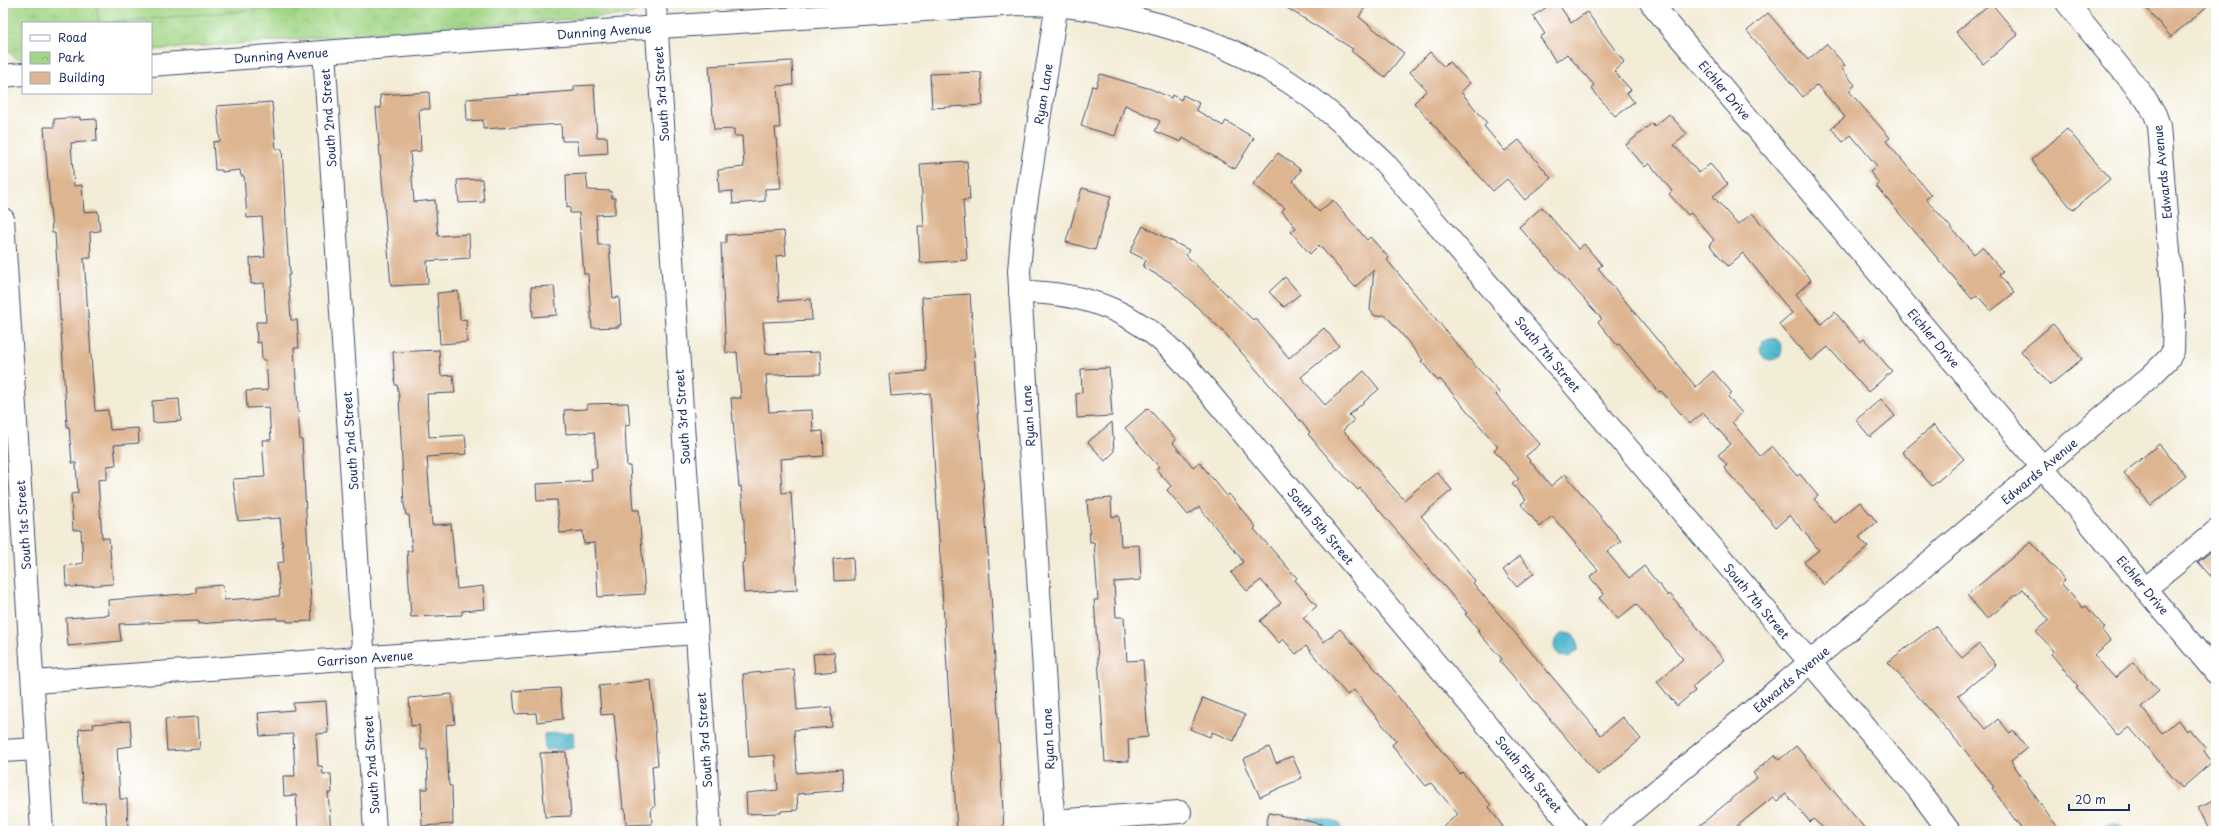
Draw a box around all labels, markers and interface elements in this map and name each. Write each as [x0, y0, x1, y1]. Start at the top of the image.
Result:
street label: Dunning Avenue [556, 19, 652, 43]
legend [22, 22, 152, 94]
text: Road [58, 28, 87, 46]
street label: Dunning Avenue [233, 43, 329, 67]
street label: South 3rd Street [649, 46, 673, 142]
text: Park [58, 48, 85, 66]
street label: Eichler Drive [1695, 56, 1755, 124]
street label: Ryan Lane [1029, 62, 1057, 126]
text: Building [58, 68, 105, 86]
street label: South 2nd Street [316, 68, 340, 168]
street label: Edwards Avenue [2148, 124, 2176, 220]
street label: Eichler Drive [1904, 304, 1964, 372]
street label: South 7th Street [1511, 312, 1585, 396]
street label: South 3rd Street [670, 369, 694, 465]
street label: Ryan Lane [1017, 385, 1039, 447]
street label: South 2nd Street [338, 391, 362, 491]
street label: Edwards Avenue [1997, 433, 2081, 508]
street label: South 1st Street [11, 479, 35, 570]
street label: South 5th Street [1283, 484, 1359, 568]
street label: Eichler Drive [2113, 551, 2173, 619]
street label: South 7th Street [1720, 559, 1794, 643]
street label: Edwards Avenue [1749, 641, 1833, 716]
street label: Garrison Avenue [316, 646, 414, 670]
street label: South 3rd Street [692, 692, 716, 788]
street label: Ryan Lane [1037, 708, 1059, 770]
street label: South 2nd Street [359, 715, 383, 815]
street label: South 5th Street [1491, 732, 1567, 816]
scale bar [2069, 786, 2129, 812]
text: 20 m [2075, 790, 2106, 808]

